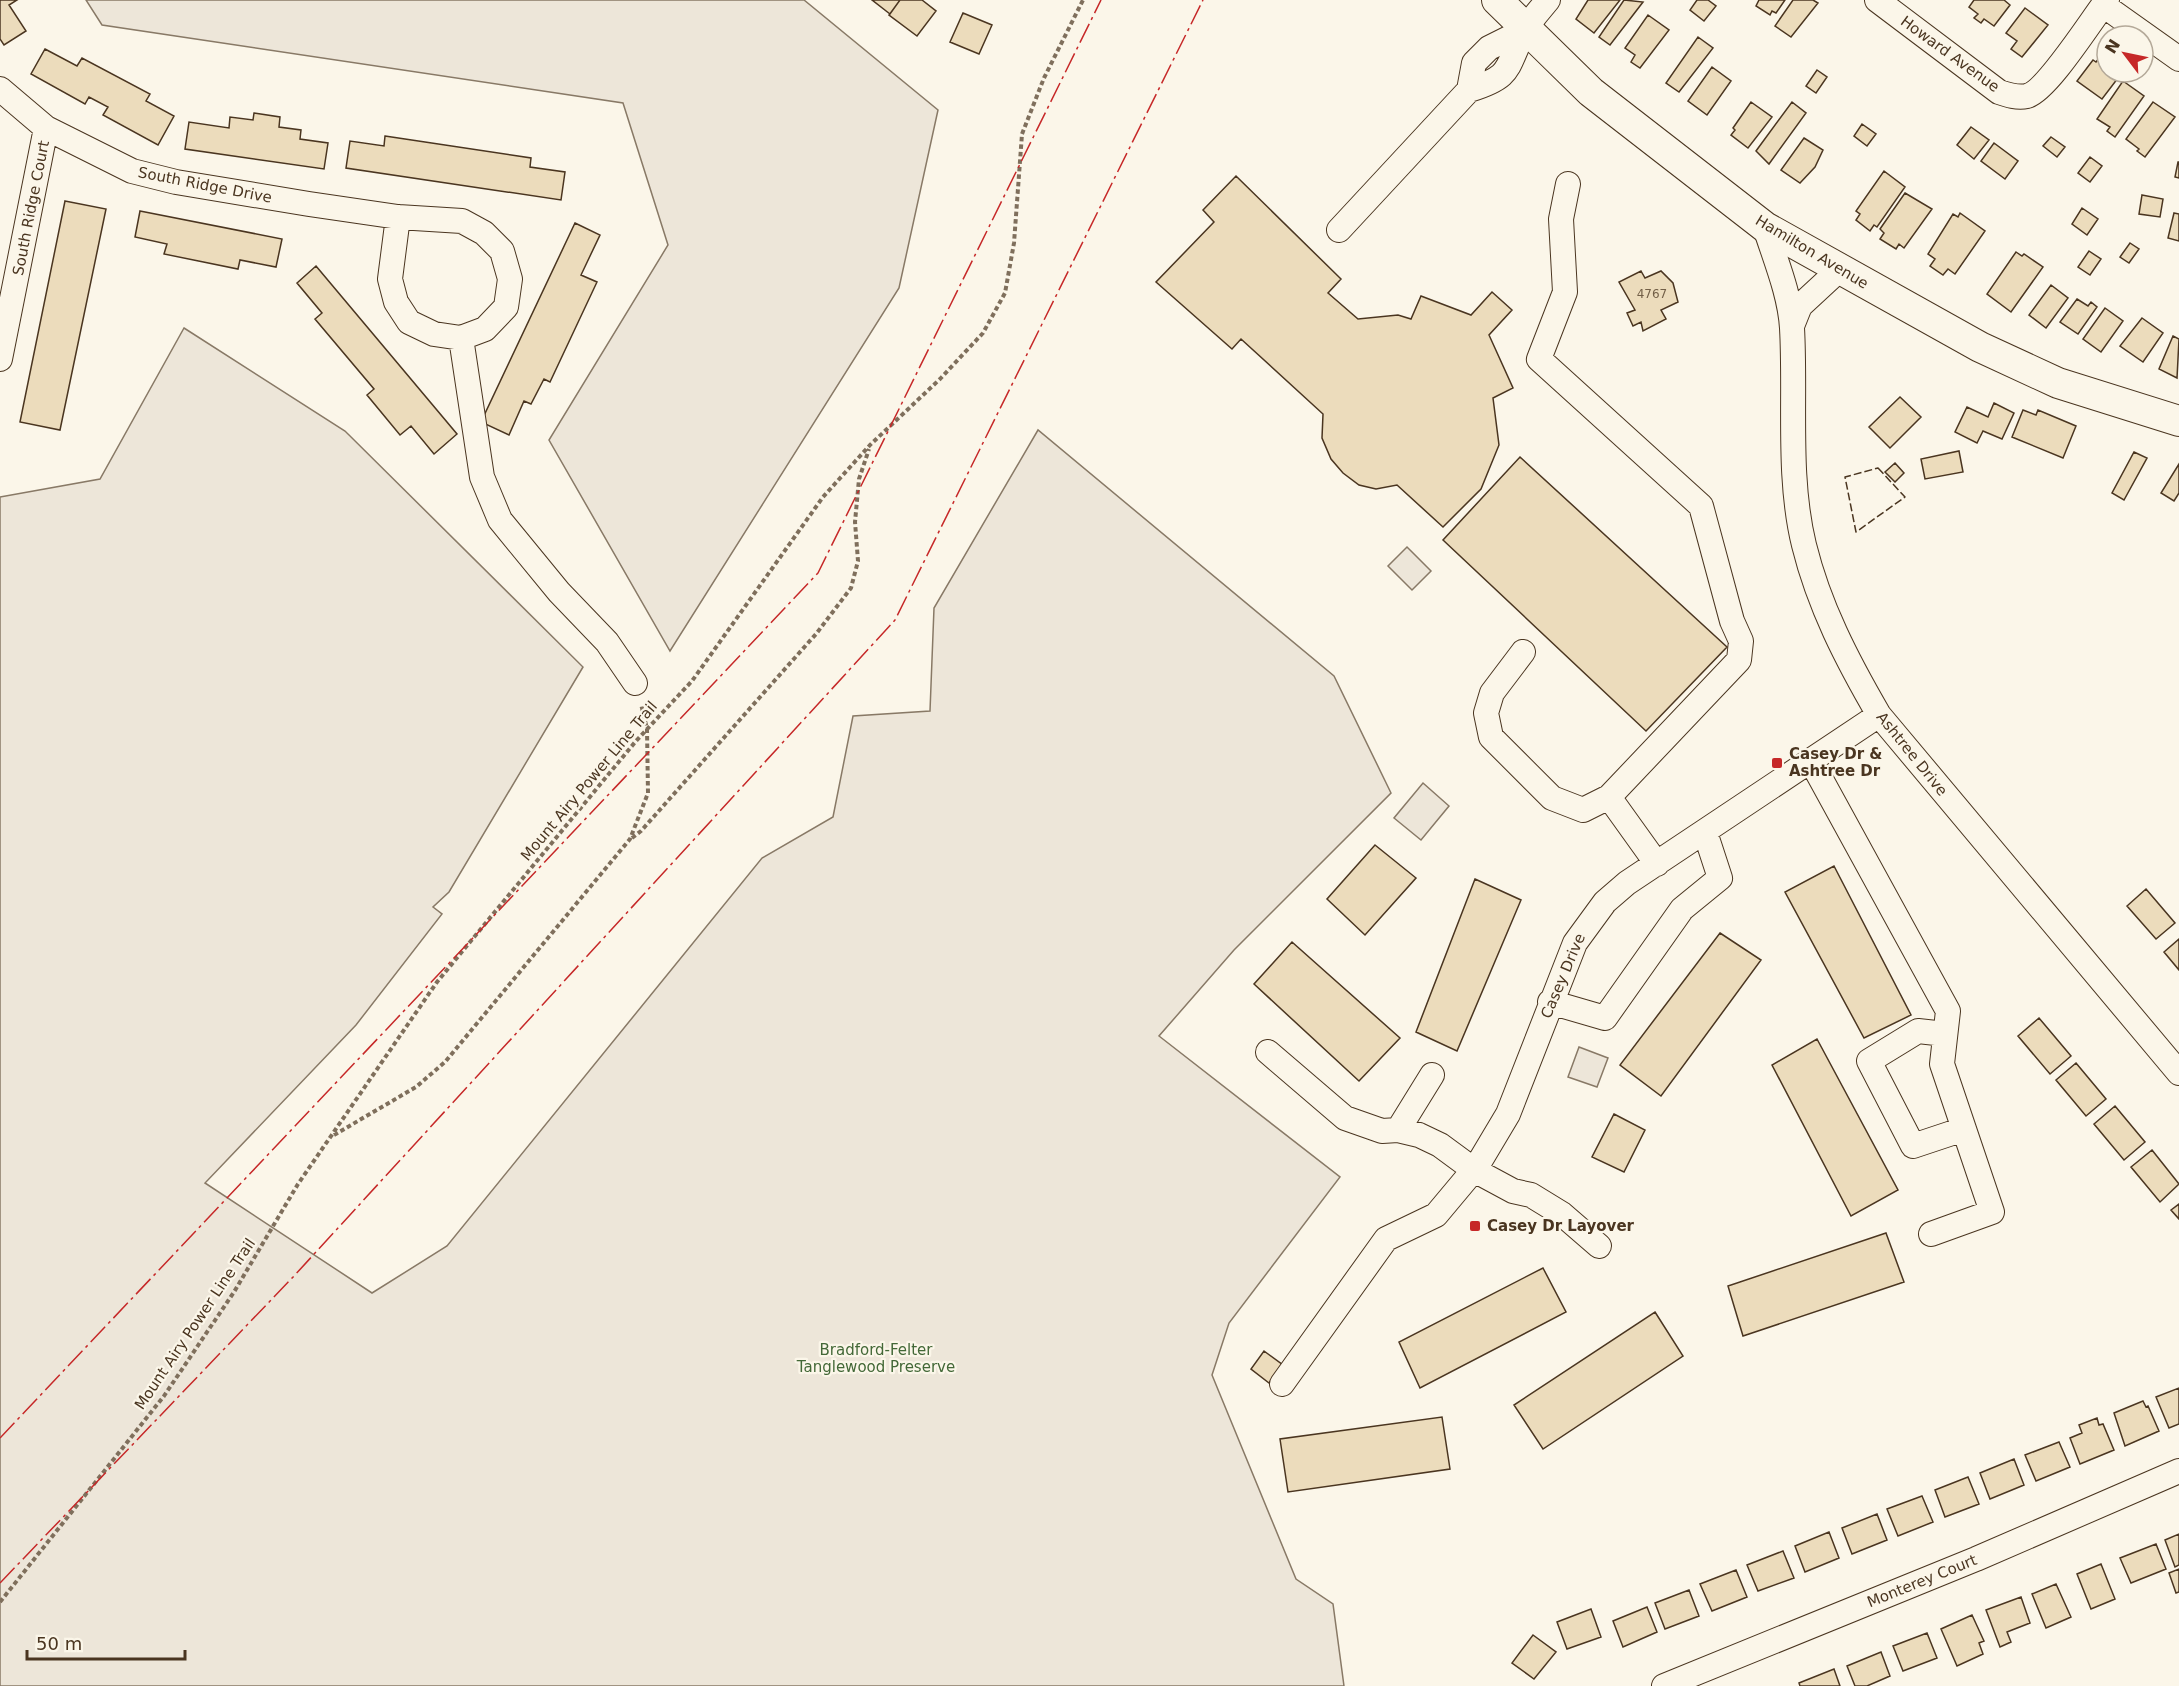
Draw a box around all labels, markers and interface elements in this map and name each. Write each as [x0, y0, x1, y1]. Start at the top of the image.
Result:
street label: Howard Avenue [1897, 12, 2003, 96]
north arrow [2095, 24, 2155, 84]
text: N [2101, 36, 2124, 57]
street label: South Ridge Court [9, 139, 53, 277]
street label: South Ridge Drive [137, 163, 273, 207]
street label: Hamilton Avenue [1752, 211, 1872, 293]
house number: 4767 [1637, 287, 1667, 301]
street label: Mount Airy Power Line Trail [517, 698, 661, 864]
street label: Ashtree Drive [1873, 708, 1951, 800]
place label: Casey Dr & Ashtree Dr [1789, 745, 1882, 780]
marker: Casey Dr & Ashtree Dr [1770, 756, 1784, 770]
street label: Casey Drive [1537, 931, 1589, 1021]
place label: Casey Dr Layover [1487, 1217, 1635, 1235]
marker: Casey Dr Layover [1468, 1219, 1482, 1233]
street label: Mount Airy Power Line Trail [131, 1235, 259, 1413]
park label: Bradford-Felter Tanglewood Preserve [796, 1341, 955, 1376]
street label: Monterey Court [1865, 1551, 1980, 1611]
scale bar [27, 1623, 184, 1661]
text: 50 m [36, 1633, 82, 1654]

